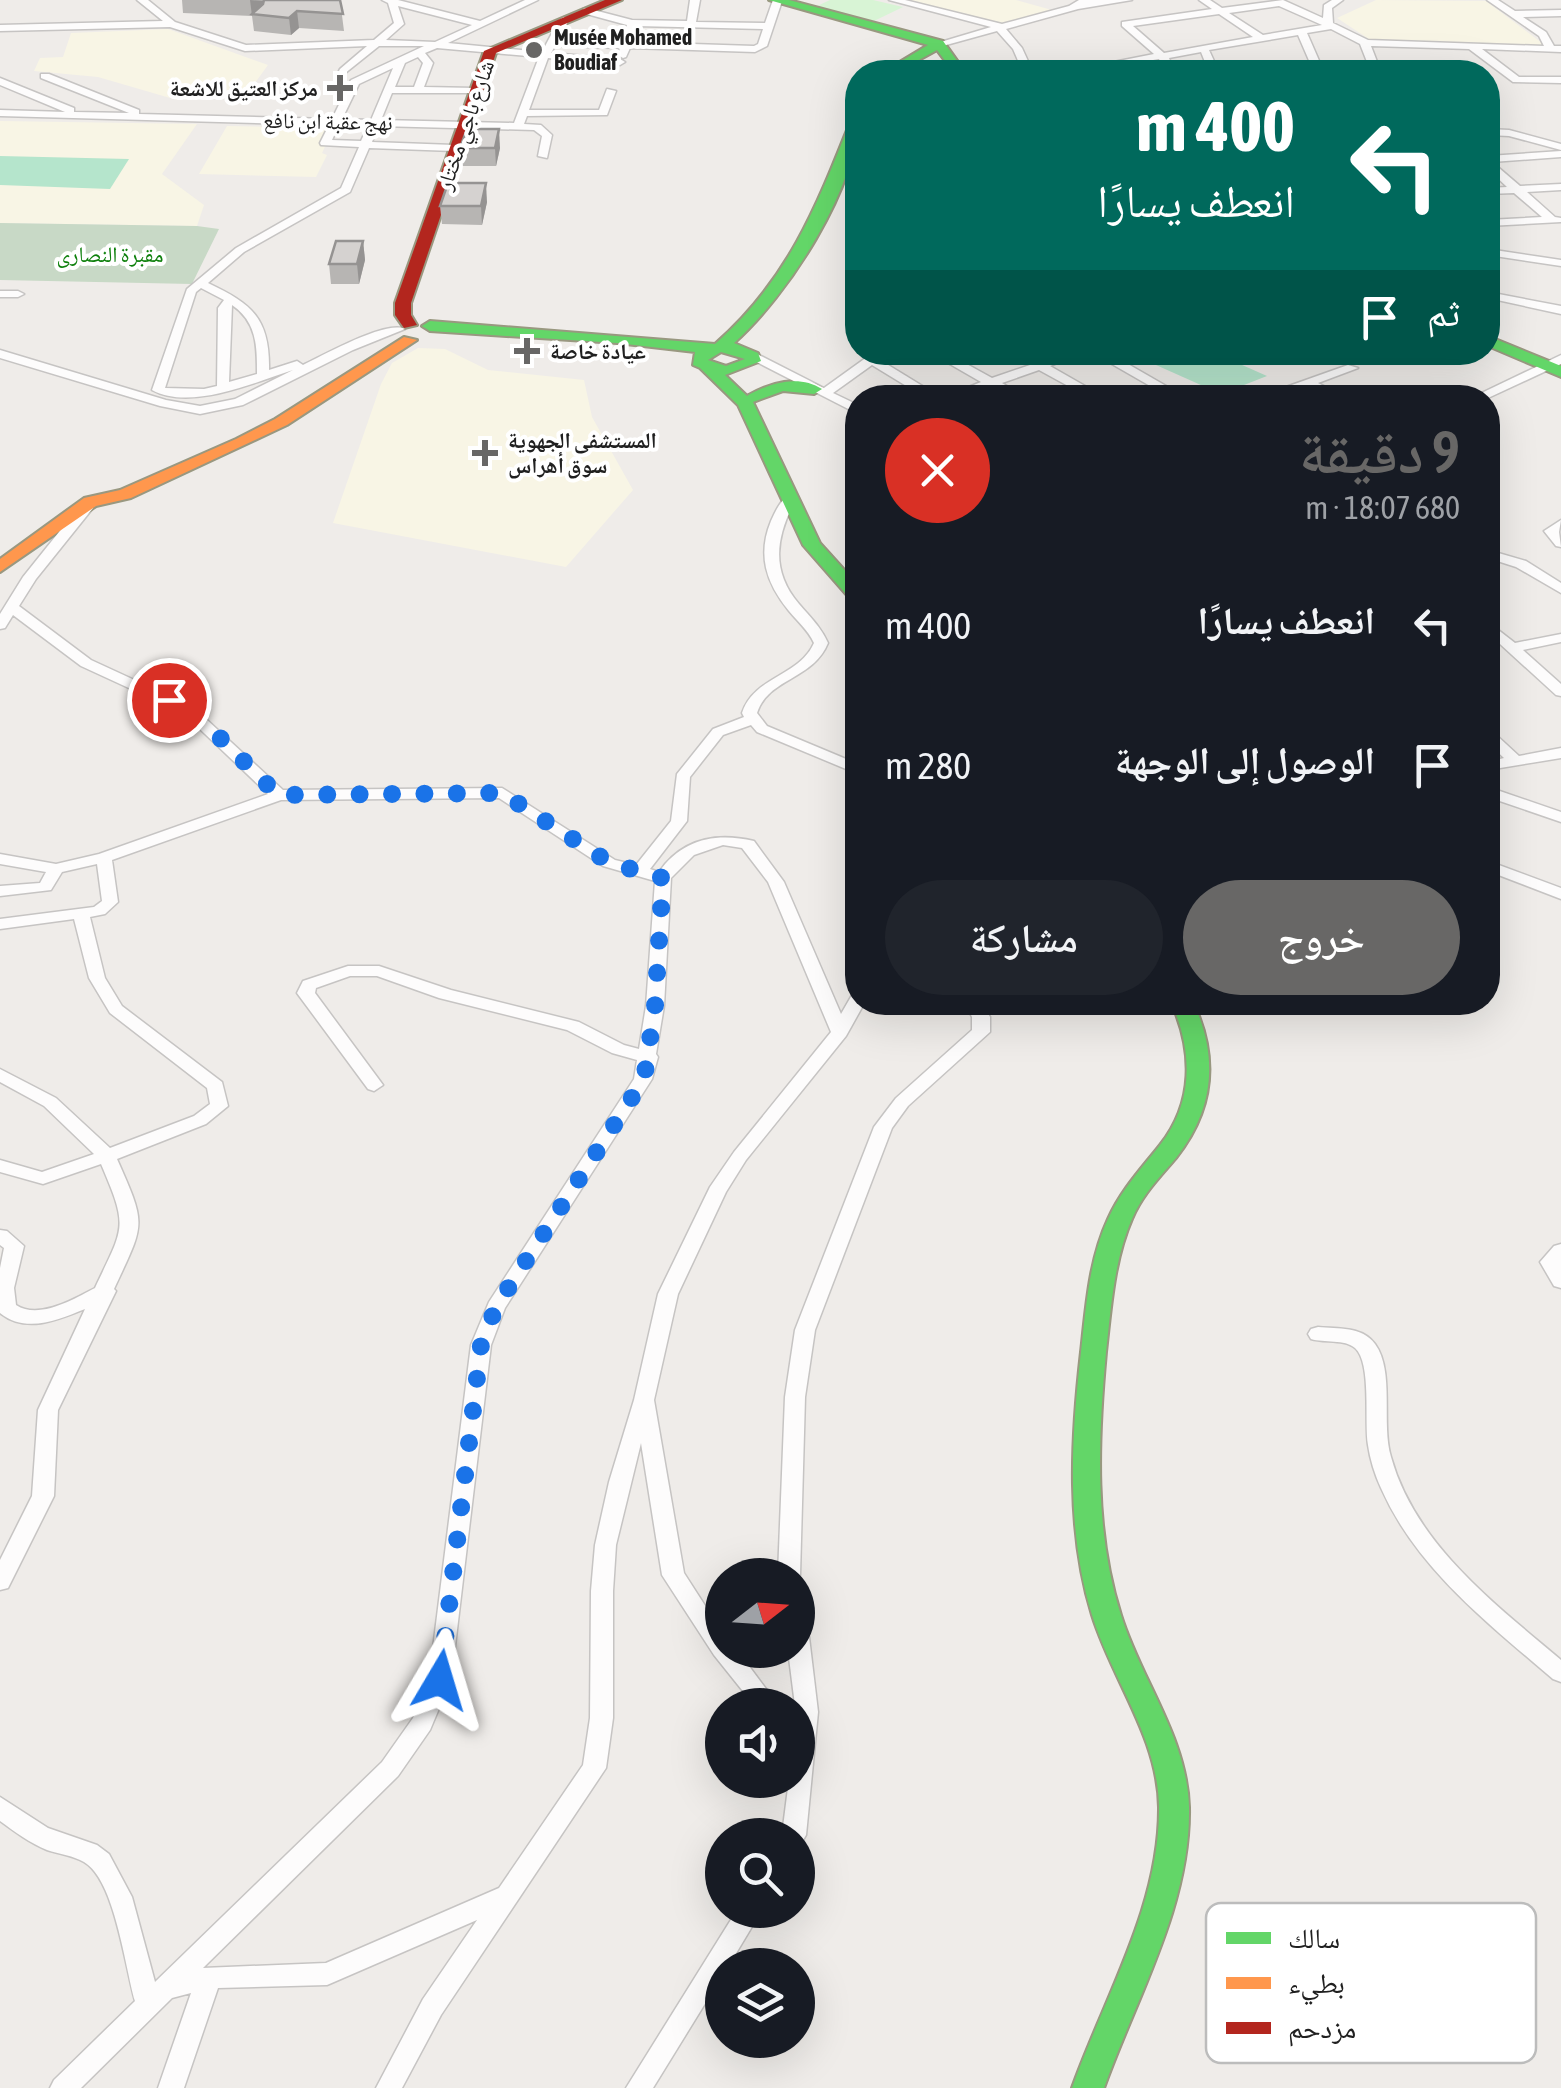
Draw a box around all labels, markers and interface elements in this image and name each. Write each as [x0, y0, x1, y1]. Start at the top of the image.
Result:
place label: Musée Mohamed Boudiaf [554, 24, 692, 75]
marker: Musée Mohamed Boudiaf [523, 39, 545, 61]
street label: شارع باجي مختار [430, 57, 504, 196]
place label: مركز العتيق للاشعة [170, 75, 318, 102]
marker: مركز العتيق للاشعة [327, 75, 353, 101]
text: 400 m [1136, 86, 1295, 166]
icon: left [1330, 100, 1460, 230]
street label: نهج عقبة ابن نافع [263, 107, 393, 136]
text: انعطف يسارًا [1097, 175, 1295, 227]
park label: مقبرة النصارى [57, 241, 163, 268]
icon: arrive [1352, 290, 1407, 345]
text: ثم [1427, 291, 1460, 334]
marker: عيادة خاصة [514, 338, 540, 364]
place label: عيادة خاصة [550, 338, 646, 364]
text: 9 دقيقة [1299, 417, 1460, 486]
button: close [885, 418, 990, 523]
place label: المستشفى الجهوية سوق أهراس [508, 427, 657, 479]
marker: المستشفى الجهوية سوق أهراس [472, 440, 498, 466]
text: 680 m · 18:07 [1305, 489, 1460, 526]
icon: left [1405, 598, 1460, 653]
text: انعطف يسارًا [1198, 599, 1375, 642]
text: 400 m [885, 604, 971, 647]
pin [127, 658, 212, 743]
icon: arrive [142, 673, 197, 728]
icon: arrive [1405, 738, 1460, 793]
text: الوصول إلى الوجهة [1115, 739, 1375, 782]
text: 280 m [885, 744, 971, 787]
button: مشاركة [885, 880, 1163, 995]
button: خروج [1183, 880, 1460, 995]
north arrow [705, 1558, 815, 1668]
map controls [705, 1558, 815, 2058]
position arrow [388, 1628, 492, 1732]
button: sound [705, 1688, 815, 1798]
button: search [705, 1818, 815, 1928]
legend [1206, 1903, 1536, 2063]
text: سالك [1288, 1922, 1340, 1954]
button: layers [705, 1948, 815, 2058]
text: بطيء [1288, 1967, 1345, 2006]
text: مزدحم [1288, 2012, 1356, 2047]

